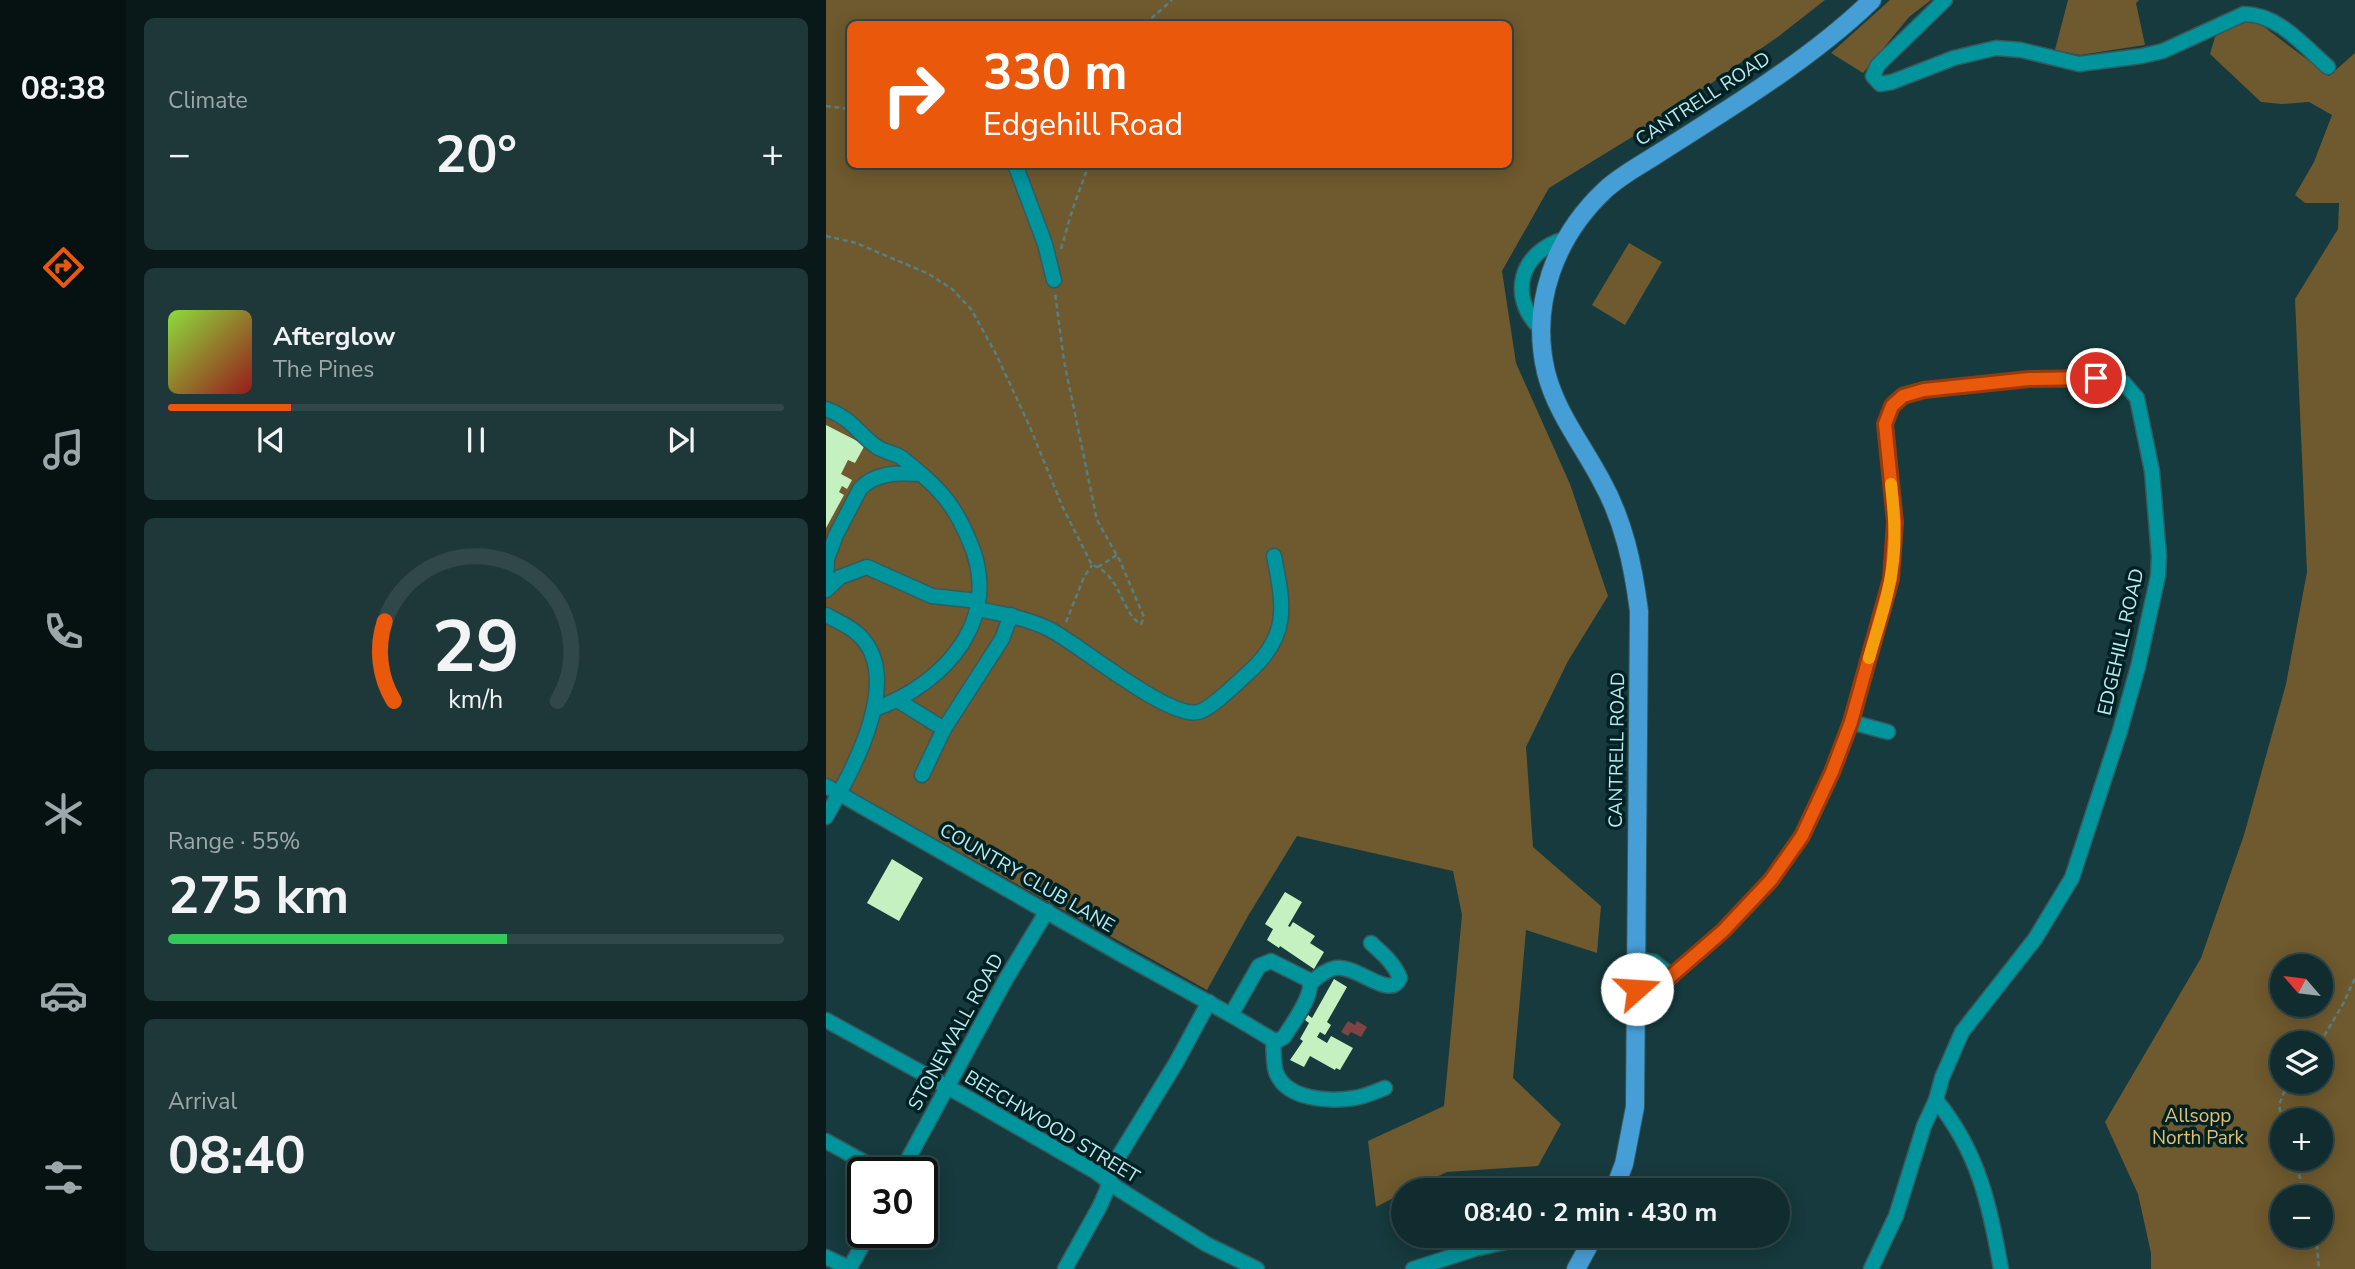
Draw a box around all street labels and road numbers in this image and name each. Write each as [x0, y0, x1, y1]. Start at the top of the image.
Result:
street label: CANTRELL ROAD [1630, 46, 1776, 152]
street label: EDGEHILL ROAD [2091, 566, 2151, 718]
street label: CANTRELL ROAD [1603, 672, 1631, 828]
street label: COUNTRY CLUB LANE [935, 817, 1119, 939]
street label: STONEWALL ROAD [902, 949, 1010, 1115]
street label: BEECHWOOD STREET [960, 1064, 1145, 1190]

